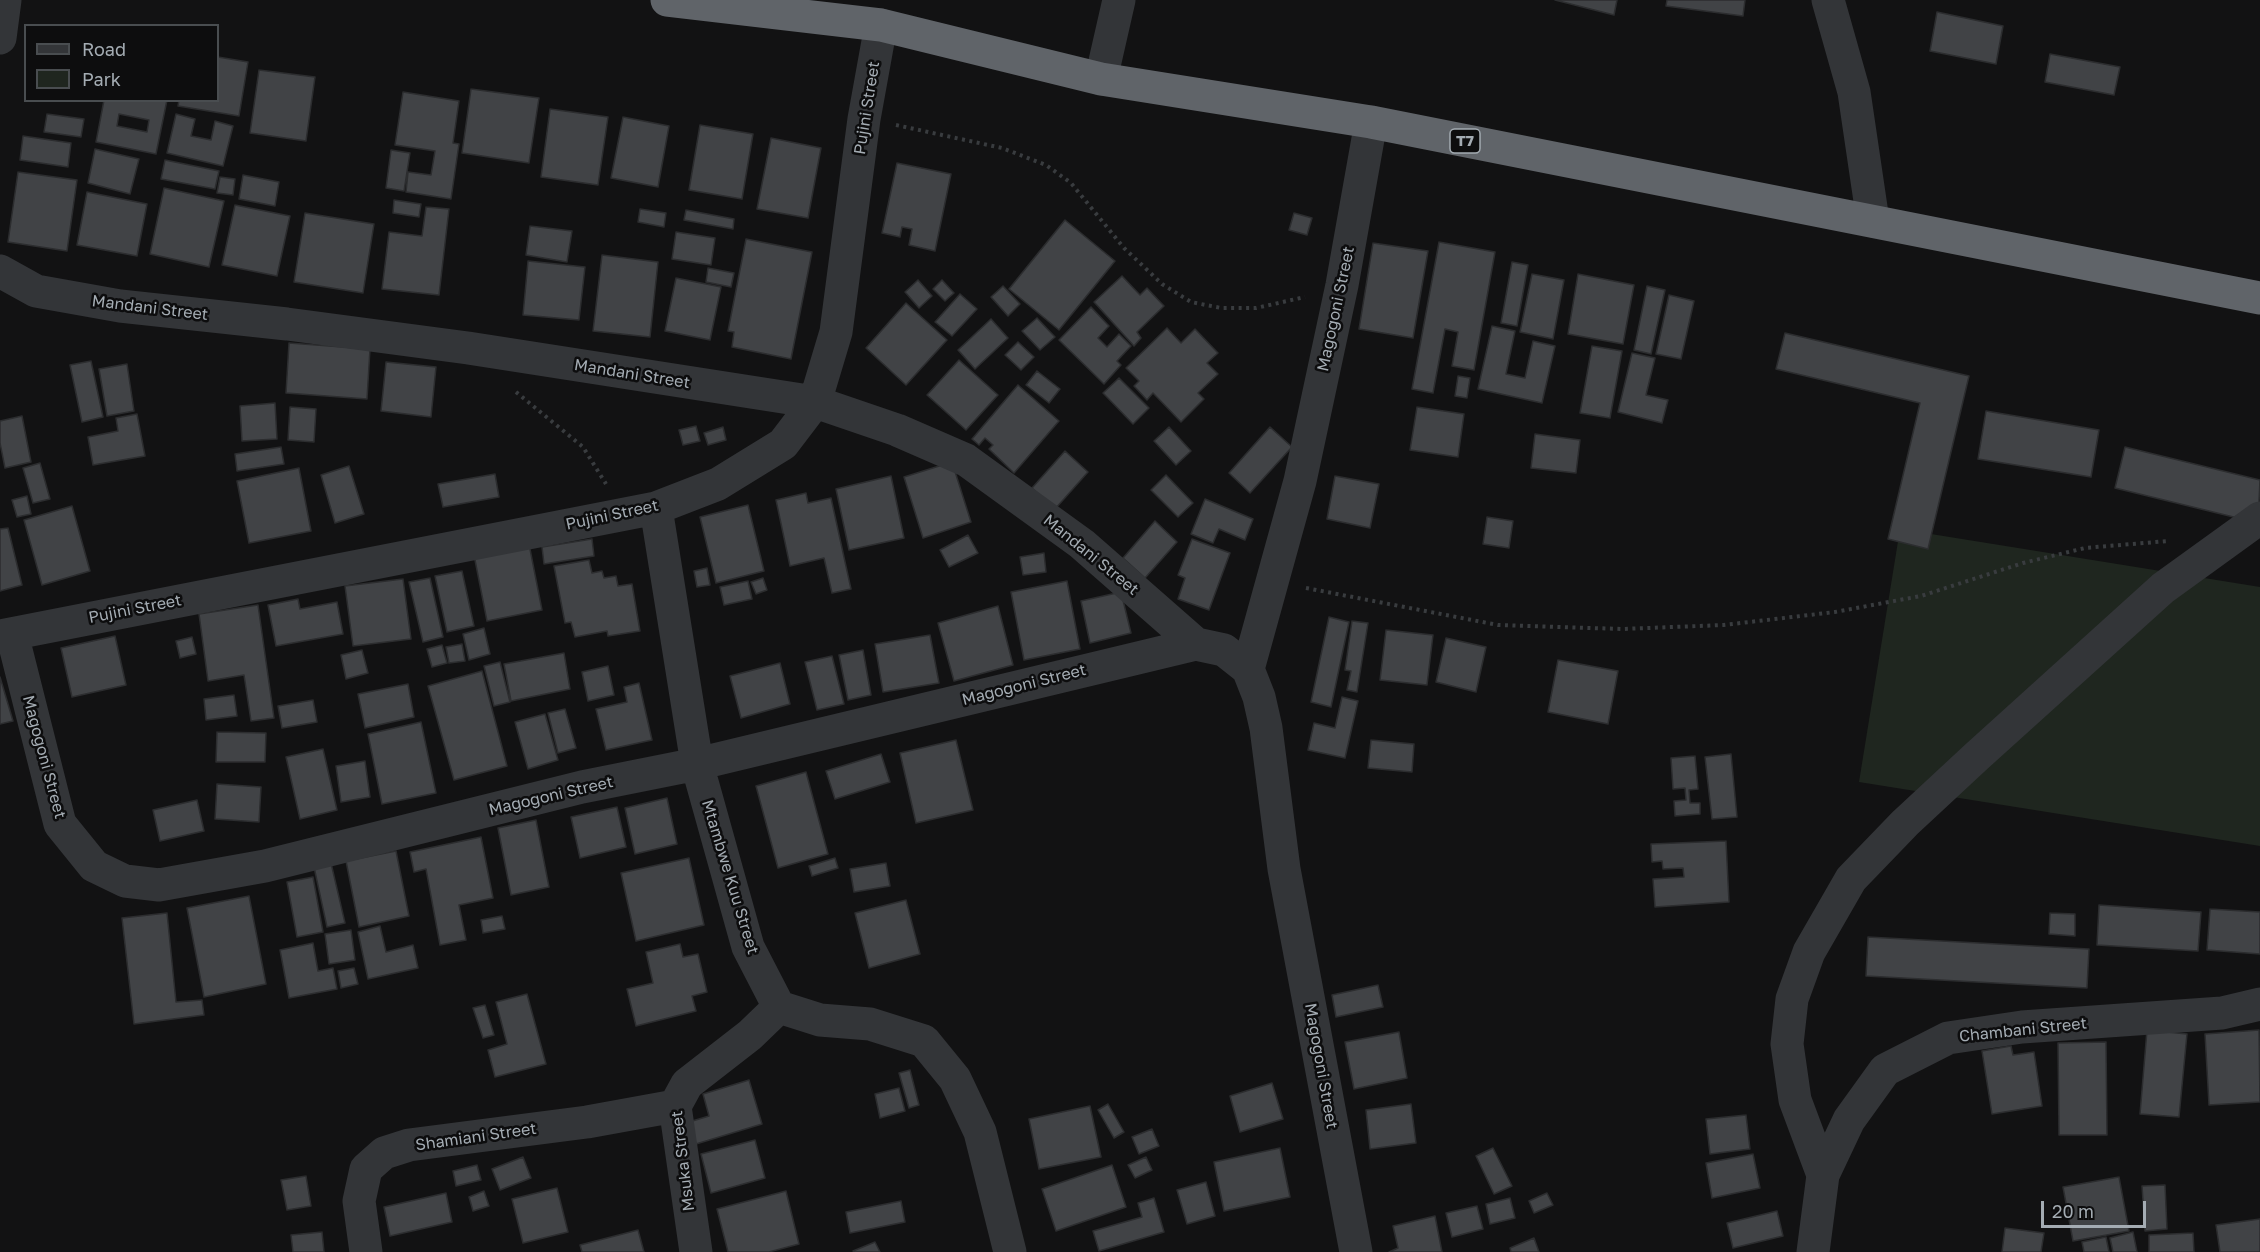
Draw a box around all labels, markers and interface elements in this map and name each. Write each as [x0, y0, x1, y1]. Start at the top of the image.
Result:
legend [24, 24, 219, 102]
text: Road [82, 38, 126, 60]
street label: Pujini Street [850, 60, 884, 156]
text: Park [82, 68, 121, 90]
road number: T7 [1450, 129, 1480, 153]
street label: Magogoni Street [1313, 245, 1359, 373]
street label: Mandani Street [91, 291, 209, 325]
street label: Mandani Street [573, 355, 691, 393]
street label: Pujini Street [564, 496, 660, 534]
street label: Mandani Street [1039, 511, 1143, 599]
street label: Pujini Street [87, 591, 183, 627]
street label: Magogoni Street [960, 660, 1088, 710]
street label: Magogoni Street [18, 693, 70, 821]
street label: Magogoni Street [487, 772, 615, 820]
street label: Mtambwe Kuu Street [697, 797, 763, 957]
street label: Magogoni Street [1301, 1002, 1341, 1130]
street label: Chambani Street [1958, 1014, 2088, 1046]
street label: Msuka Street [667, 1110, 699, 1212]
street label: Shamiani Street [414, 1119, 538, 1155]
scale bar [2044, 1189, 2149, 1227]
text: 20 m [2052, 1200, 2094, 1222]

